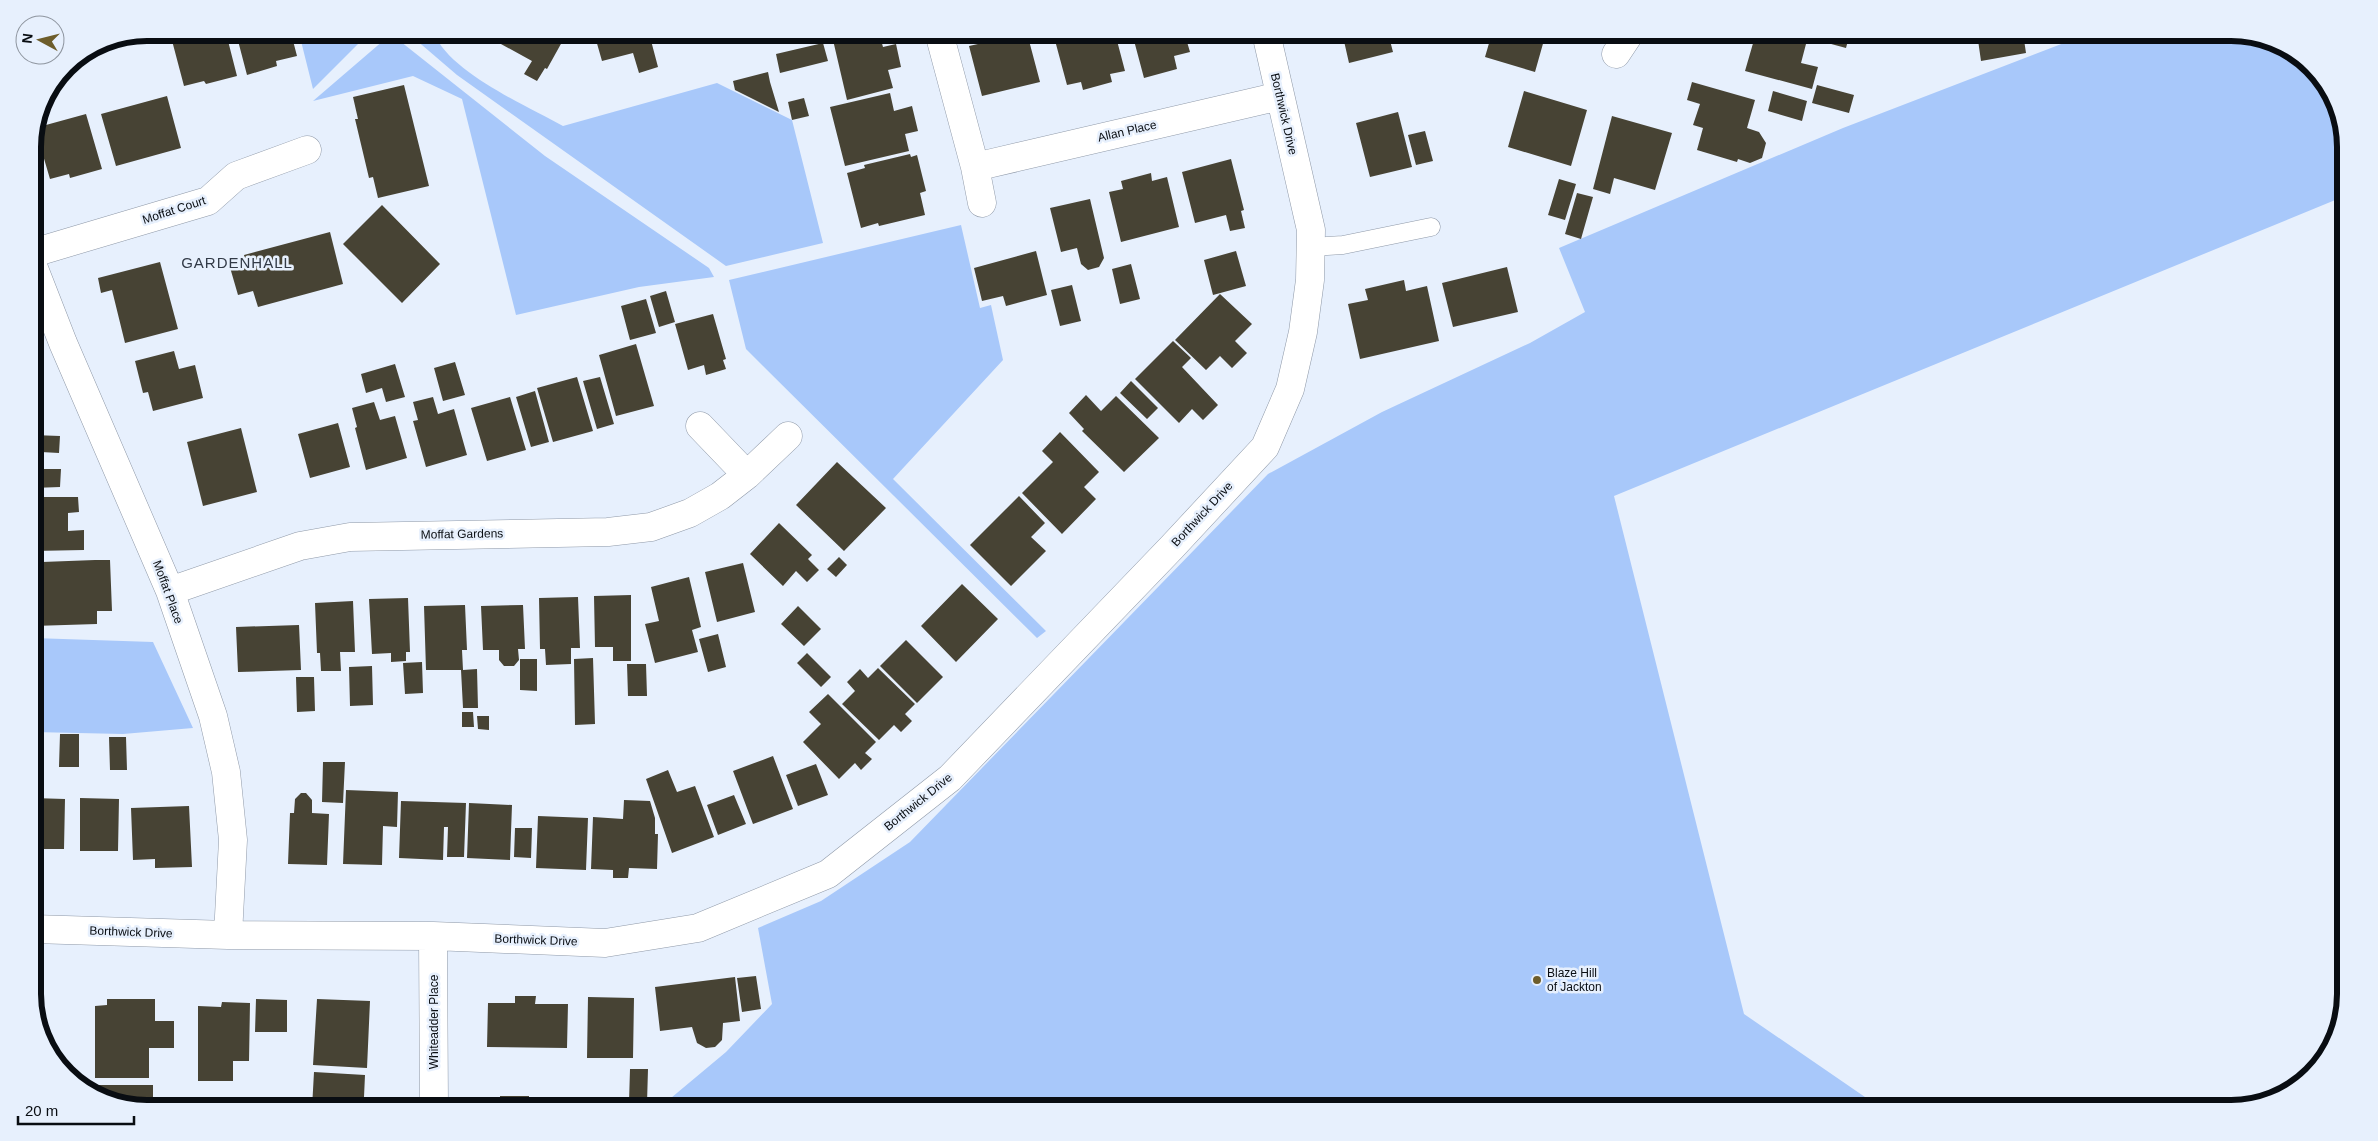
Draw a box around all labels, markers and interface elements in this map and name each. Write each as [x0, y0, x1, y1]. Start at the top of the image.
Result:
north arrow [15, 15, 65, 65]
text: N [19, 32, 36, 44]
street label: Borthwick Drive [1268, 72, 1300, 156]
street label: Allan Place [1096, 117, 1158, 145]
street label: Moffat Court [141, 193, 208, 227]
district label: GARDENHALL [181, 254, 293, 271]
street label: Borthwick Drive [1168, 479, 1236, 549]
street label: Moffat Gardens [421, 526, 503, 542]
street label: Moffat Place [150, 558, 186, 626]
street label: Borthwick Drive [881, 770, 955, 834]
street label: Borthwick Drive [89, 924, 173, 940]
street label: Borthwick Drive [494, 932, 578, 948]
place label: Blaze Hill of Jackton [1547, 966, 1602, 994]
street label: Whiteadder Place [427, 974, 441, 1069]
marker: Blaze Hill of Jackton [1531, 974, 1543, 986]
scale bar [18, 1094, 134, 1126]
text: 20 m [25, 1102, 58, 1119]

